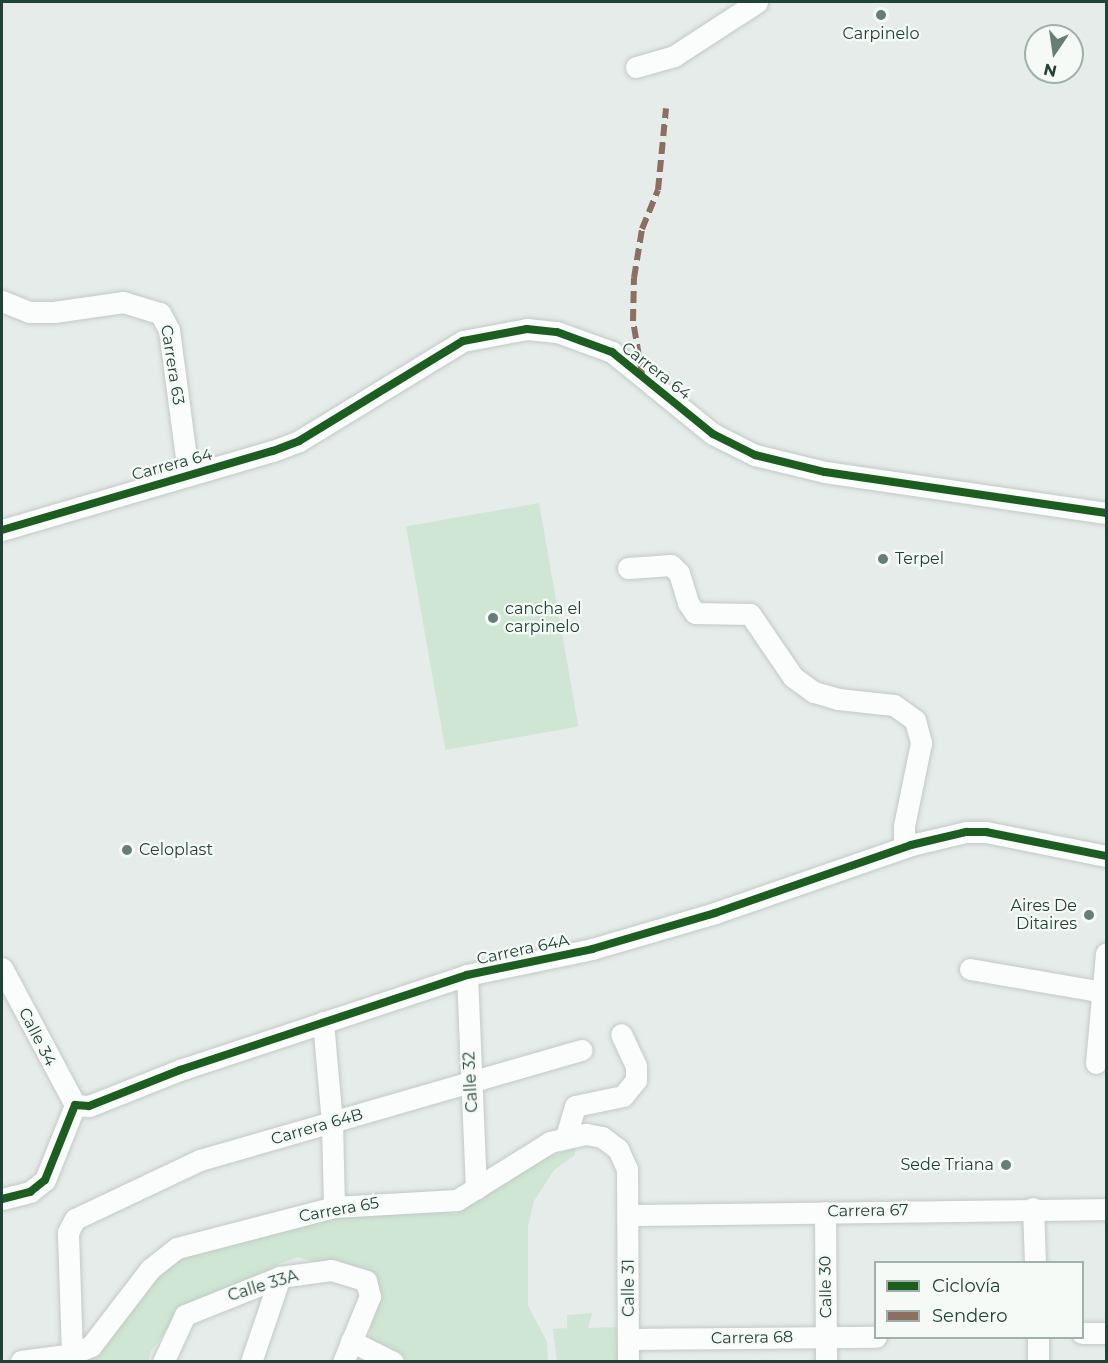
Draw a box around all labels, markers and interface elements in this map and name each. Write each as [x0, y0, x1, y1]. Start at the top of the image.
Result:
marker: Carpinelo [874, 8, 888, 22]
place label: Carpinelo [843, 24, 919, 44]
north arrow [1024, 24, 1084, 84]
text: N [1042, 59, 1059, 81]
street label: Carrera 63 [156, 323, 188, 407]
street label: Carrera 64 [618, 338, 694, 404]
street label: Carrera 64 [130, 445, 214, 485]
place label: Terpel [895, 549, 944, 569]
marker: Terpel [876, 552, 890, 566]
place label: cancha el carpinelo [505, 599, 582, 637]
marker: cancha el carpinelo [486, 611, 500, 625]
place label: Celoplast [139, 840, 213, 860]
marker: Celoplast [120, 843, 134, 857]
place label: Aires De Ditaires [1010, 896, 1077, 934]
marker: Aires De Ditaires [1082, 908, 1096, 922]
street label: Carrera 64A [475, 931, 571, 969]
street label: Calle 34 [14, 1005, 60, 1069]
street label: Calle 32 [460, 1051, 482, 1113]
street label: Carrera 64B [269, 1105, 365, 1149]
place label: Sede Triana [901, 1155, 994, 1175]
marker: Sede Triana [999, 1158, 1013, 1172]
street label: Carrera 65 [297, 1194, 381, 1226]
street label: Carrera 67 [827, 1201, 909, 1221]
street label: Calle 30 [816, 1255, 836, 1319]
street label: Calle 31 [619, 1259, 639, 1317]
legend [874, 1261, 1084, 1339]
street label: Calle 33A [225, 1266, 301, 1306]
text: Ciclovía [932, 1275, 1001, 1297]
text: Sendero [932, 1305, 1007, 1327]
street label: Carrera 68 [711, 1328, 793, 1348]

